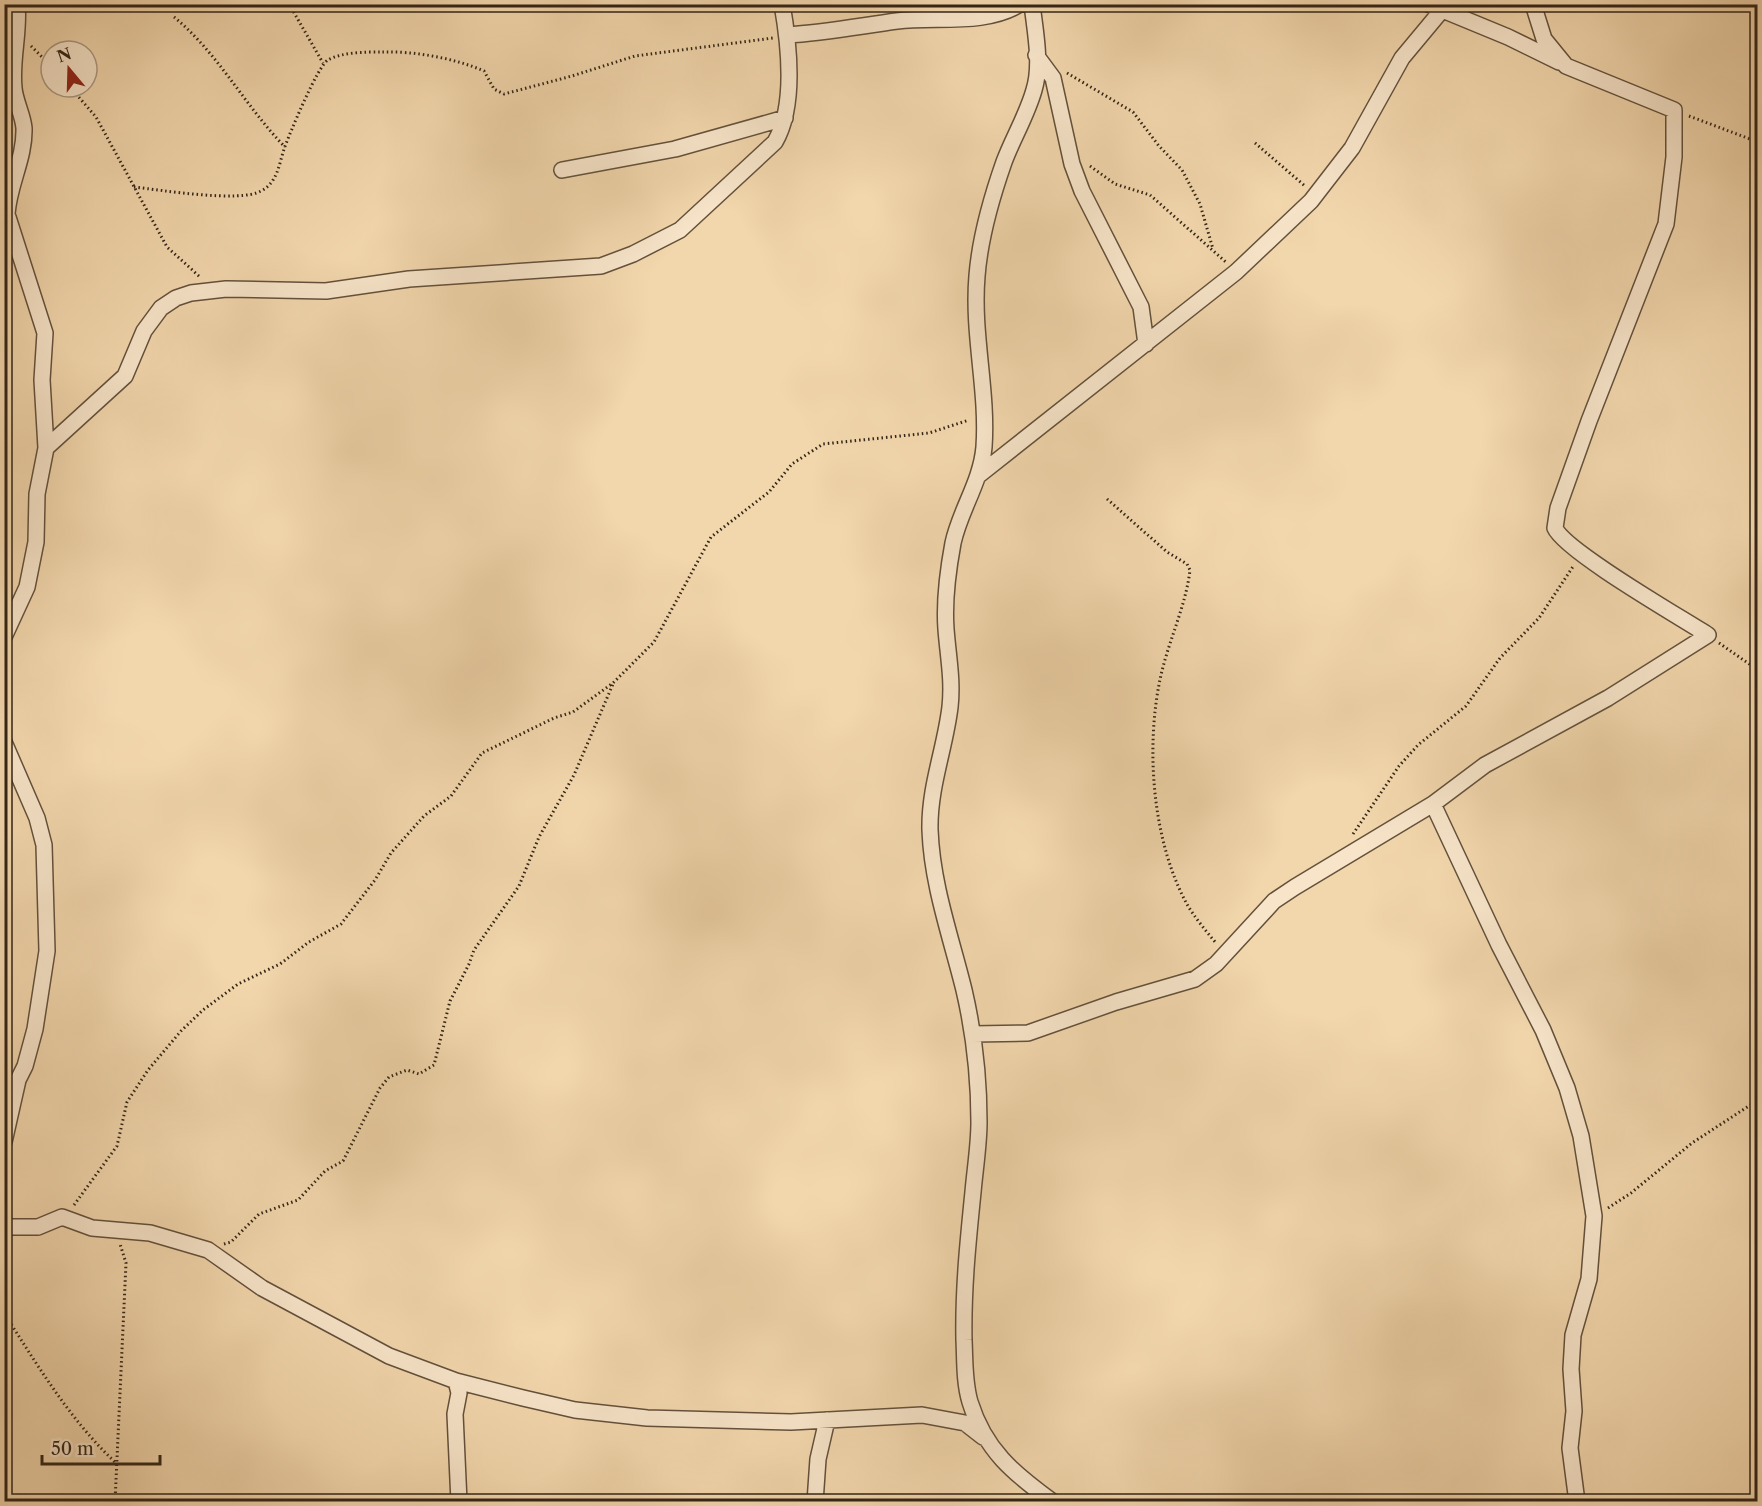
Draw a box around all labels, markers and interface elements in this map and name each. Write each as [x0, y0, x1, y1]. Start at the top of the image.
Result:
north arrow [39, 39, 99, 99]
text: N [54, 43, 74, 67]
scale bar [42, 1428, 160, 1466]
text: 50 m [51, 1438, 94, 1460]

